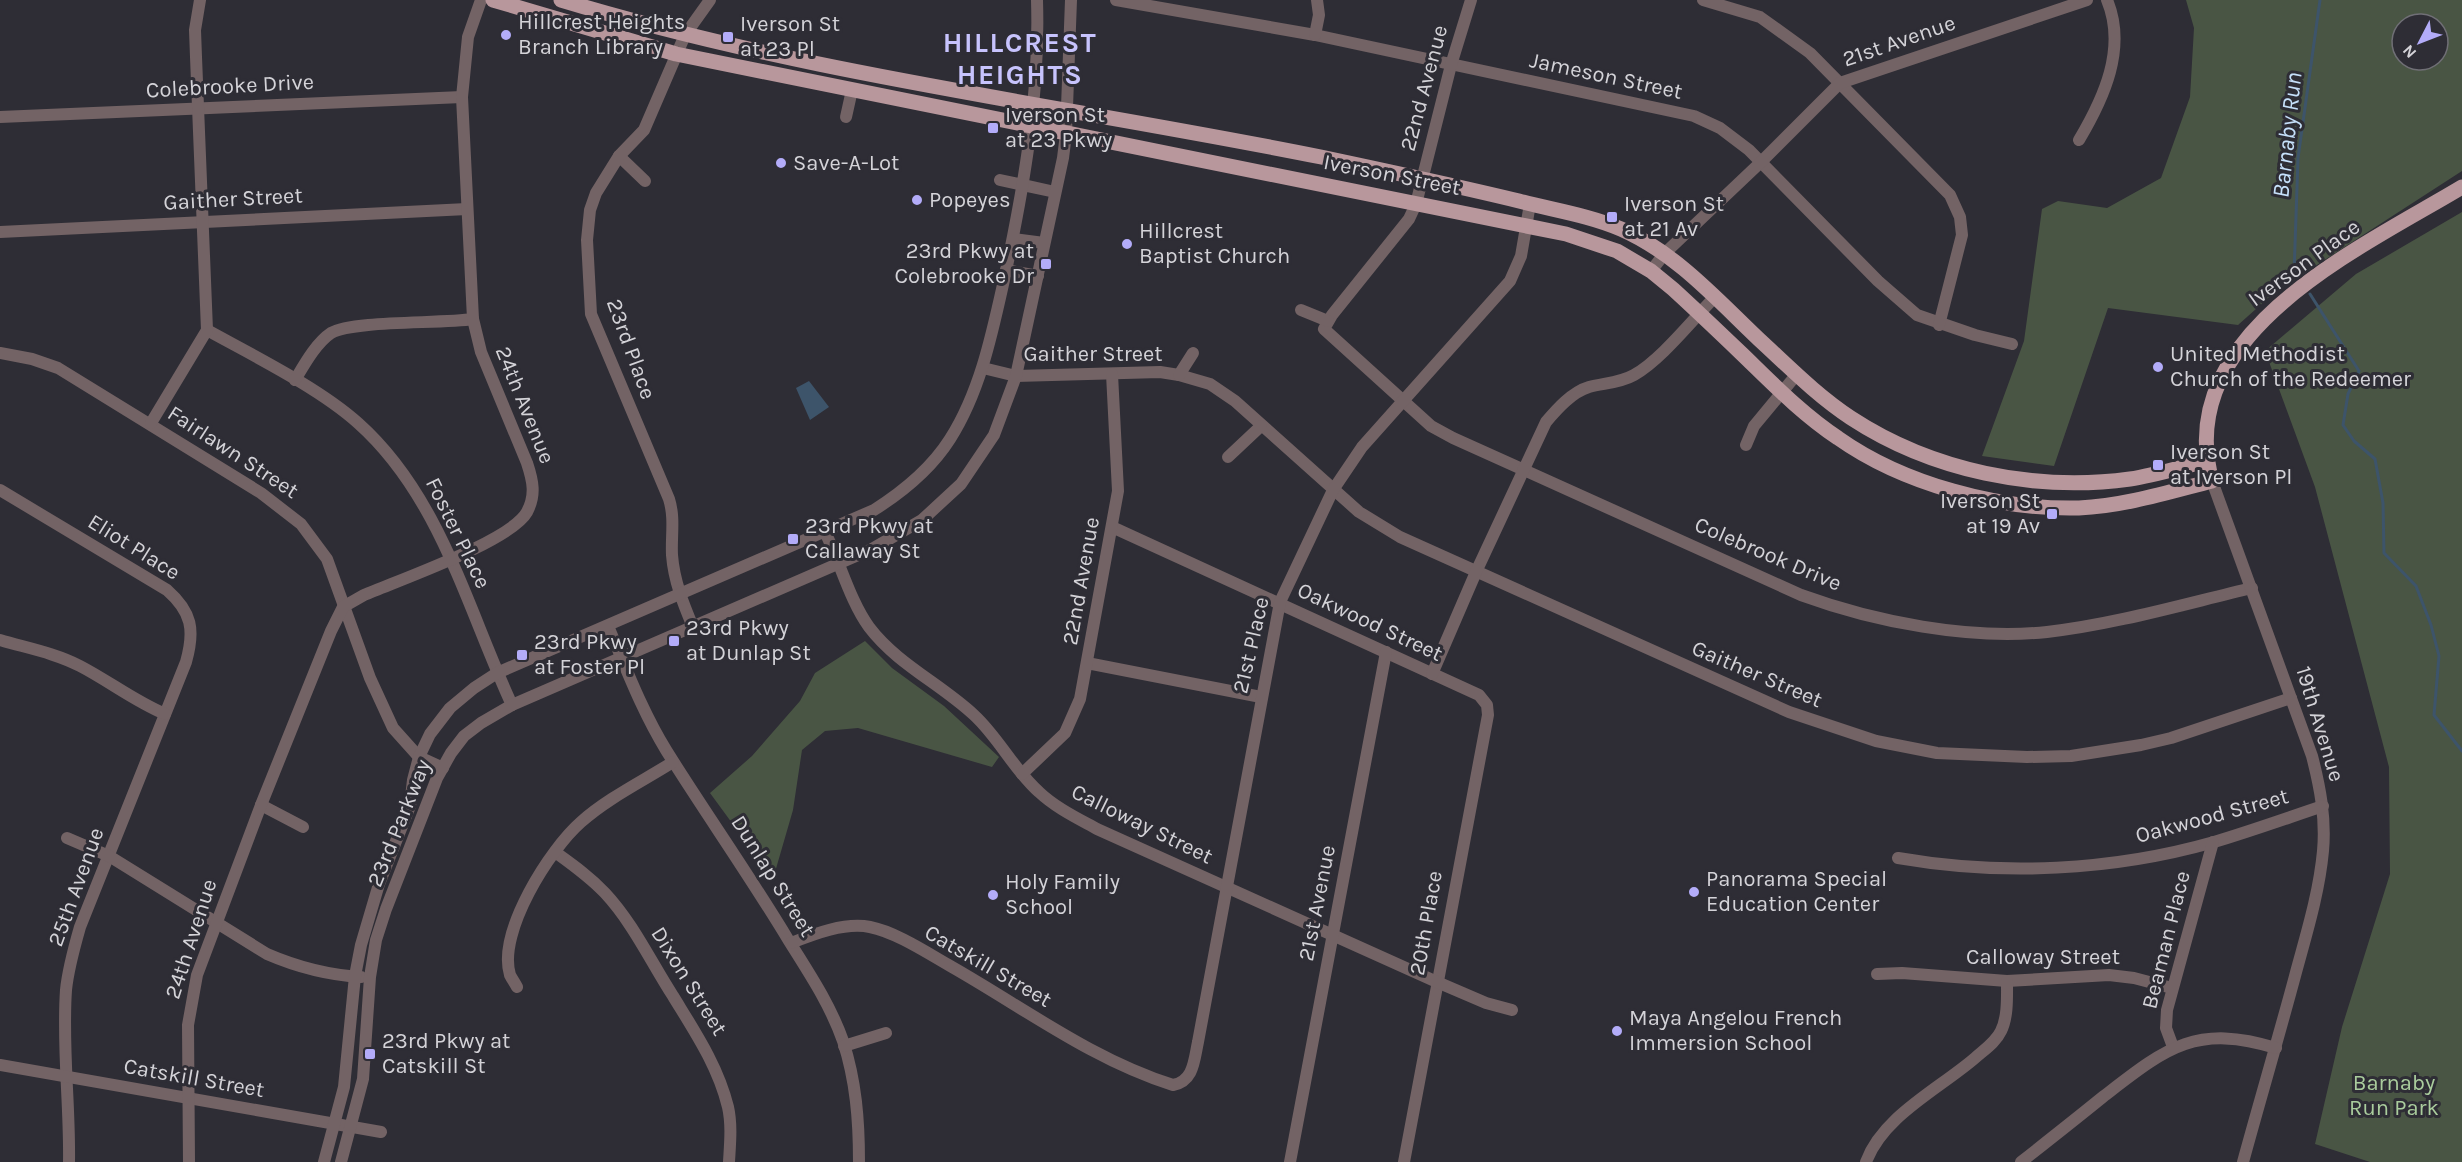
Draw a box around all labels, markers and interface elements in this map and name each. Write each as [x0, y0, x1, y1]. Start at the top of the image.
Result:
place label: Hillcrest Heights Branch Library [518, 9, 685, 60]
street label: 21st Avenue [1839, 10, 1959, 72]
place label: Iverson St at 23 Pl [740, 11, 840, 62]
north arrow [2390, 12, 2450, 72]
street label: 22nd Avenue [1395, 22, 1453, 154]
district label: HILLCREST HEIGHTS [943, 26, 1097, 91]
marker: Hillcrest Heights Branch Library [499, 28, 513, 42]
marker: Iverson St at 23 Pl [721, 30, 735, 44]
text: N [2398, 41, 2420, 62]
street label: Jameson Street [1527, 47, 1685, 105]
street label: Colebrooke Drive [145, 69, 315, 103]
water label: Barnaby Run [2266, 71, 2308, 199]
place label: Iverson St at 23 Pkwy [1005, 102, 1112, 153]
marker: Iverson St at 23 Pkwy [986, 121, 1000, 135]
street label: Iverson Street [1321, 149, 1463, 201]
place label: Save-A-Lot [793, 150, 899, 176]
marker: Save-A-Lot [774, 156, 788, 170]
street label: Gaither Street [163, 182, 303, 216]
place label: Popeyes [929, 187, 1010, 213]
place label: Iverson St at 21 Av [1624, 191, 1724, 242]
marker: Popeyes [910, 193, 924, 207]
marker: Iverson St at 21 Av [1605, 210, 1619, 224]
street label: Iverson Place [2243, 214, 2365, 312]
place label: Hillcrest Baptist Church [1139, 218, 1290, 269]
marker: Hillcrest Baptist Church [1120, 237, 1134, 251]
place label: 23rd Pkwy at Colebrooke Dr [895, 238, 1034, 289]
marker: 23rd Pkwy at Colebrooke Dr [1039, 257, 1053, 271]
street label: 23rd Place [601, 295, 661, 403]
street label: Gaither Street [1023, 341, 1163, 367]
place label: United Methodist Church of the Redeemer [2170, 341, 2411, 392]
street label: 24th Avenue [490, 343, 560, 467]
marker: United Methodist Church of the Redeemer [2151, 360, 2165, 374]
street label: Fairlawn Street [163, 400, 303, 504]
place label: Iverson St at Iverson Pl [2170, 439, 2293, 490]
marker: Iverson St at Iverson Pl [2151, 458, 2165, 472]
street label: Foster Place [420, 473, 496, 593]
place label: Iverson St at 19 Av [1940, 488, 2040, 539]
marker: Iverson St at 19 Av [2045, 507, 2059, 521]
street label: Eliot Place [83, 508, 185, 586]
street label: Colebrook Drive [1691, 511, 1845, 597]
place label: 23rd Pkwy at Callaway St [805, 513, 933, 564]
street label: 22nd Avenue [1057, 515, 1105, 647]
marker: 23rd Pkwy at Callaway St [786, 532, 800, 546]
street label: Oakwood Street [1293, 577, 1447, 667]
street label: 21st Place [1227, 594, 1275, 696]
place label: 23rd Pkwy at Dunlap St [686, 615, 811, 666]
place label: 23rd Pkwy at Foster Pl [534, 629, 645, 680]
marker: 23rd Pkwy at Dunlap St [667, 634, 681, 648]
street label: Gaither Street [1688, 635, 1826, 713]
marker: 23rd Pkwy at Foster Pl [515, 648, 529, 662]
street label: 19th Avenue [2290, 663, 2350, 785]
street label: 23rd Parkway [362, 756, 436, 890]
street label: Calloway Street [1067, 779, 1217, 869]
street label: Oakwood Street [2133, 783, 2291, 849]
street label: Dunlap Street [725, 811, 821, 941]
street label: 25th Avenue [43, 824, 109, 950]
street label: 21st Avenue [1293, 843, 1341, 963]
place label: Panorama Special Education Center [1706, 866, 1887, 917]
street label: Beaman Place [2136, 868, 2196, 1012]
place label: Holy Family School [1005, 869, 1120, 920]
street label: 20th Place [1404, 869, 1448, 977]
street label: 24th Avenue [159, 876, 223, 1002]
marker: Panorama Special Education Center [1687, 885, 1701, 899]
marker: Holy Family School [986, 888, 1000, 902]
street label: Catskill Street [920, 919, 1056, 1013]
street label: Dixon Street [645, 922, 733, 1040]
street label: Calloway Street [1966, 944, 2120, 970]
place label: Maya Angelou French Immersion School [1629, 1005, 1842, 1056]
marker: Maya Angelou French Immersion School [1610, 1024, 1624, 1038]
place label: 23rd Pkwy at Catskill St [382, 1028, 510, 1079]
marker: 23rd Pkwy at Catskill St [363, 1047, 377, 1061]
street label: Catskill Street [122, 1053, 266, 1103]
park label: Barnaby Run Park [2349, 1070, 2439, 1121]

